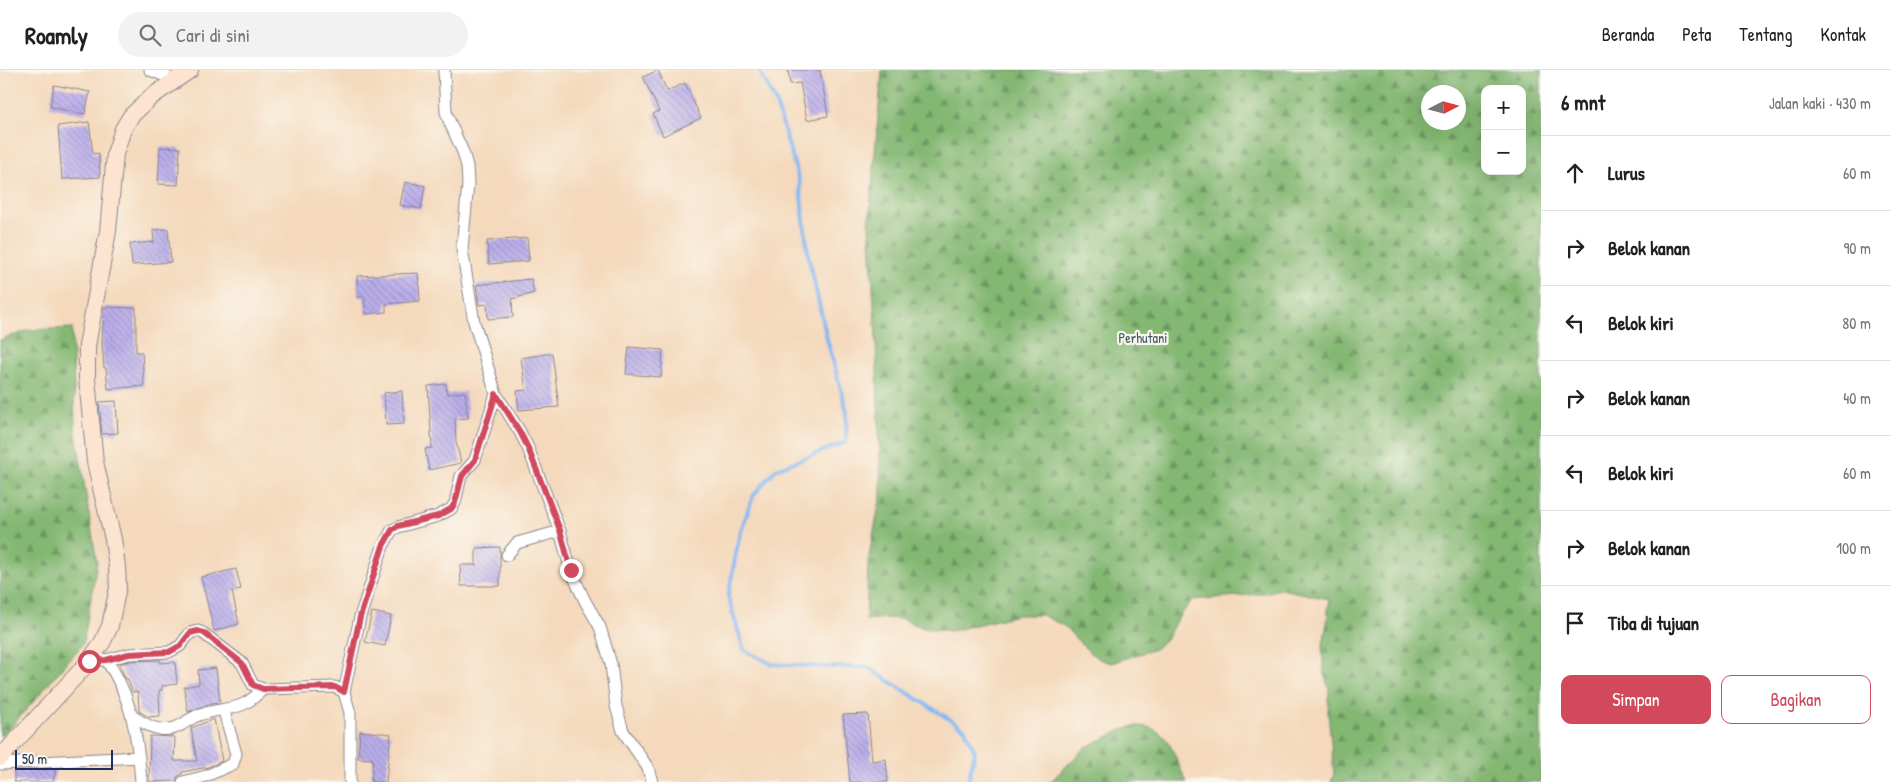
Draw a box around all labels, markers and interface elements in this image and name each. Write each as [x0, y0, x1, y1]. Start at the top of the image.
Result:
search box [118, 12, 468, 57]
text: Roamly [25, 19, 88, 51]
icon: search [136, 21, 164, 49]
text: Cari di sini [176, 22, 250, 48]
text: Beranda [1602, 22, 1654, 47]
text: Peta [1682, 22, 1711, 47]
text: Tentang [1739, 22, 1792, 47]
text: Kontak [1820, 22, 1866, 47]
north arrow [1421, 85, 1466, 130]
map controls [1481, 85, 1526, 175]
button: + [1481, 85, 1526, 130]
text: 6 mnt [1561, 88, 1605, 117]
text: Jalan kaki · 430 m [1769, 92, 1871, 114]
button: − [1481, 130, 1526, 175]
icon: ahead [1561, 159, 1589, 187]
text: Lurus [1608, 160, 1645, 186]
text: 60 m [1843, 162, 1871, 184]
icon: right [1561, 234, 1589, 262]
text: Belok kanan [1608, 235, 1690, 261]
text: 90 m [1843, 237, 1871, 259]
icon: left [1561, 309, 1589, 337]
text: Belok kiri [1608, 310, 1674, 336]
text: 80 m [1842, 312, 1871, 334]
park label: Perhutani [1119, 328, 1167, 347]
icon: right [1561, 384, 1589, 412]
text: Belok kanan [1608, 385, 1690, 411]
text: 40 m [1843, 387, 1871, 409]
icon: left [1561, 459, 1589, 487]
text: Belok kiri [1608, 460, 1674, 486]
text: 60 m [1843, 462, 1871, 484]
icon: right [1561, 534, 1589, 562]
text: Belok kanan [1608, 535, 1690, 561]
text: 100 m [1836, 537, 1871, 559]
route end [560, 559, 583, 582]
icon: arrive [1561, 609, 1589, 637]
text: Tiba di tujuan [1608, 610, 1699, 636]
route start [78, 650, 101, 673]
button: Simpan [1561, 675, 1711, 724]
button: Bagikan [1721, 675, 1871, 724]
scale bar [15, 747, 112, 770]
text: 50 m [22, 749, 47, 768]

